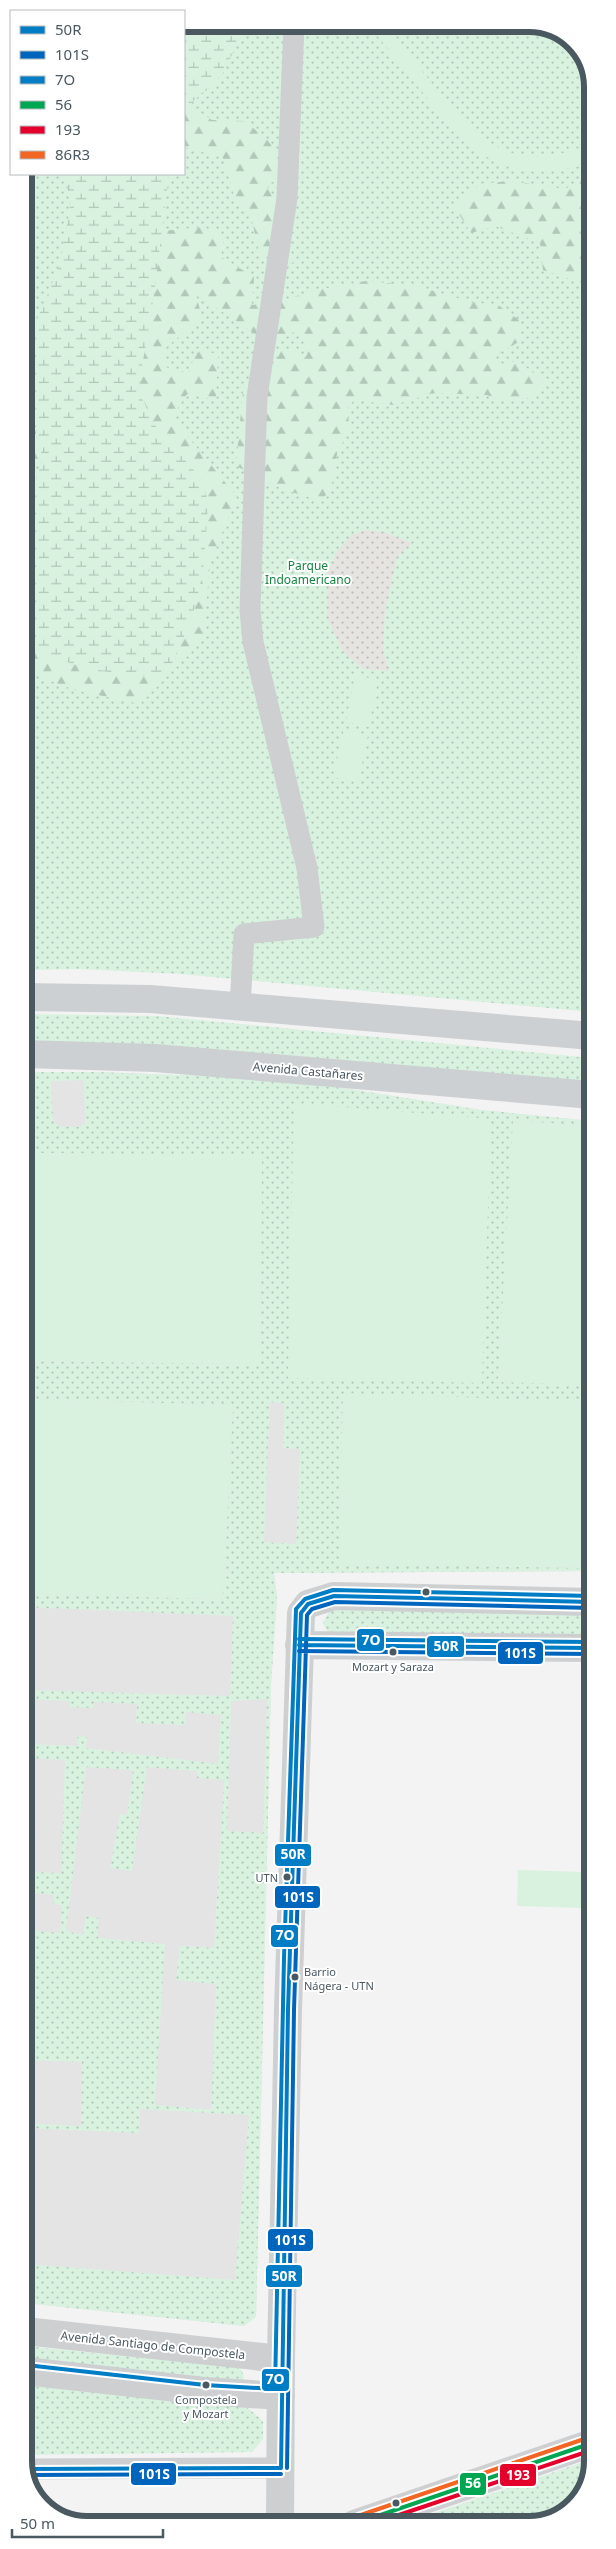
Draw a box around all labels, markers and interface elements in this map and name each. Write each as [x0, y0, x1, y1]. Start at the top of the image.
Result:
legend [10, 10, 185, 175]
text: 50R [55, 19, 82, 39]
text: 101S [55, 44, 89, 64]
text: 7O [55, 69, 75, 89]
text: 56 [55, 94, 72, 114]
text: 193 [55, 119, 81, 139]
text: 86R3 [55, 144, 90, 164]
park label: Parque Indoamericano [265, 557, 351, 588]
street label: Avenida Castañares [252, 1058, 364, 1084]
unlabelled marker [421, 1587, 431, 1597]
line badge: 7O [356, 1628, 385, 1652]
text: 7O [361, 1630, 381, 1649]
line badge: 50R [426, 1635, 465, 1658]
text: 50R [433, 1636, 459, 1655]
line badge: 101S [497, 1641, 544, 1665]
text: 101S [504, 1643, 536, 1662]
marker: Mozart y Saraza [388, 1647, 398, 1657]
place label: Mozart y Saraza [352, 1659, 434, 1674]
line badge: 50R [274, 1843, 312, 1867]
text: 50R [280, 1844, 306, 1863]
place label: UTN [255, 1870, 278, 1885]
marker: UTN [282, 1872, 292, 1882]
line badge: 101S [274, 1885, 321, 1909]
text: 101S [282, 1887, 314, 1906]
line badge: 7O [270, 1924, 299, 1948]
text: 7O [275, 1925, 295, 1944]
place label: Barrio Nágera - UTN [304, 1964, 374, 1993]
marker: Barrio Nágera - UTN [290, 1972, 300, 1982]
line badge: 101S [267, 2228, 314, 2252]
text: 101S [274, 2230, 306, 2249]
line badge: 50R [265, 2264, 303, 2288]
text: 50R [271, 2266, 297, 2285]
street label: Avenida Santiago de Compostela [60, 2327, 246, 2363]
line badge: 7O [261, 2368, 290, 2392]
text: 7O [265, 2369, 285, 2388]
marker: Compostela y Mozart [201, 2380, 211, 2390]
place label: Compostela y Mozart [175, 2392, 237, 2421]
line badge: 101S [130, 2462, 177, 2486]
line badge: 193 [499, 2463, 537, 2487]
text: 101S [138, 2464, 170, 2483]
text: 193 [506, 2465, 530, 2484]
line badge: 56 [459, 2472, 487, 2496]
text: 56 [465, 2473, 481, 2492]
unlabelled marker [391, 2498, 401, 2508]
scale bar [12, 2506, 164, 2538]
text: 50 m [20, 2513, 55, 2533]

